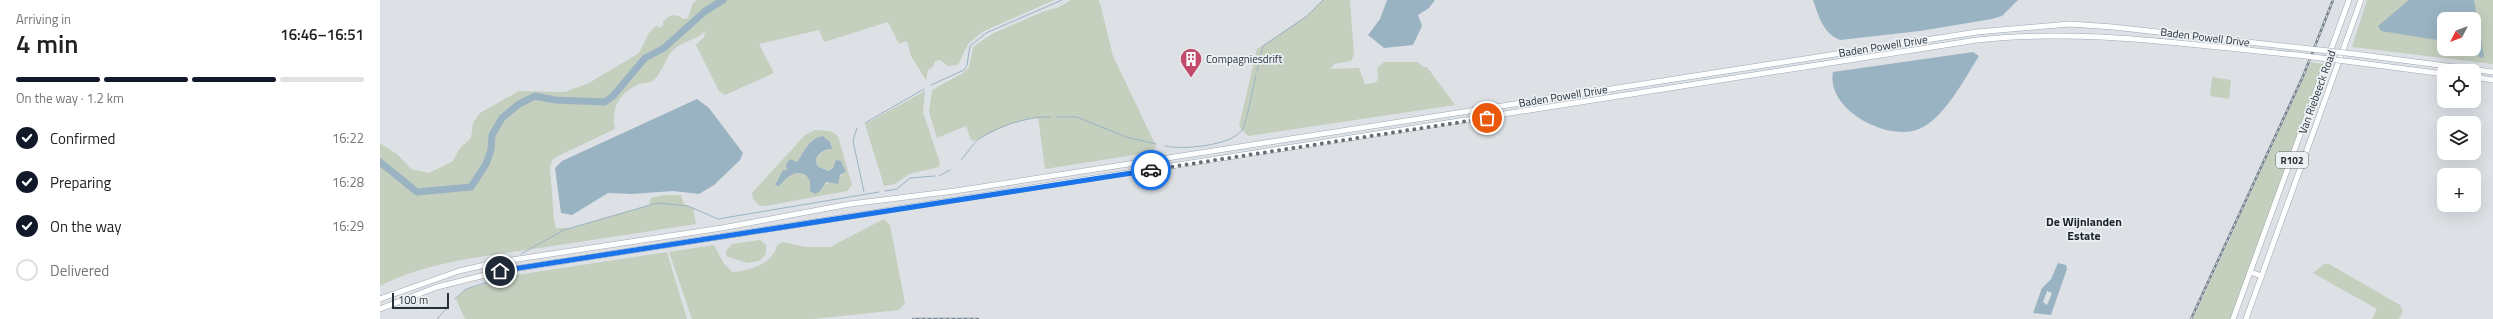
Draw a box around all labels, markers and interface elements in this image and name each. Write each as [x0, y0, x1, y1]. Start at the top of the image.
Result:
text: Arriving in [16, 9, 71, 29]
north arrow [2437, 12, 2481, 56]
map controls [2437, 12, 2481, 212]
text: 16:46–16:51 [280, 23, 364, 46]
text: 4 min [16, 24, 79, 63]
street label: Baden Powell Drive [2160, 24, 2251, 50]
street label: Baden Powell Drive [1837, 31, 1929, 61]
building icon: Compagniesdrift [1178, 46, 1204, 79]
street label: Van Riebeeck Road [2294, 48, 2340, 136]
place label: Compagniesdrift [1206, 51, 1283, 67]
button: locate [2437, 64, 2481, 108]
street label: Baden Powell Drive [1517, 81, 1609, 111]
text: On the way · 1.2 km [16, 88, 124, 108]
pin [1470, 101, 1504, 135]
icon: bag [1476, 107, 1498, 129]
button: layers [2437, 116, 2481, 160]
icon: check [16, 127, 38, 149]
text: Confirmed [50, 127, 115, 150]
text: 16:22 [332, 128, 364, 148]
courier [1131, 150, 1171, 190]
road number: R102 [2276, 152, 2308, 168]
icon: car [1140, 159, 1162, 181]
button: + [2437, 168, 2481, 212]
icon: check [16, 171, 38, 193]
text: Preparing [50, 171, 111, 194]
text: 16:28 [332, 172, 364, 192]
district label: De Wijnlanden Estate [2046, 212, 2122, 245]
icon: check [16, 215, 38, 237]
text: On the way [50, 215, 122, 238]
text: 16:29 [332, 216, 364, 236]
pin [483, 254, 517, 288]
text: Delivered [50, 259, 109, 282]
icon: home [489, 260, 511, 282]
scale bar [392, 291, 449, 310]
text: 100 m [398, 292, 428, 308]

